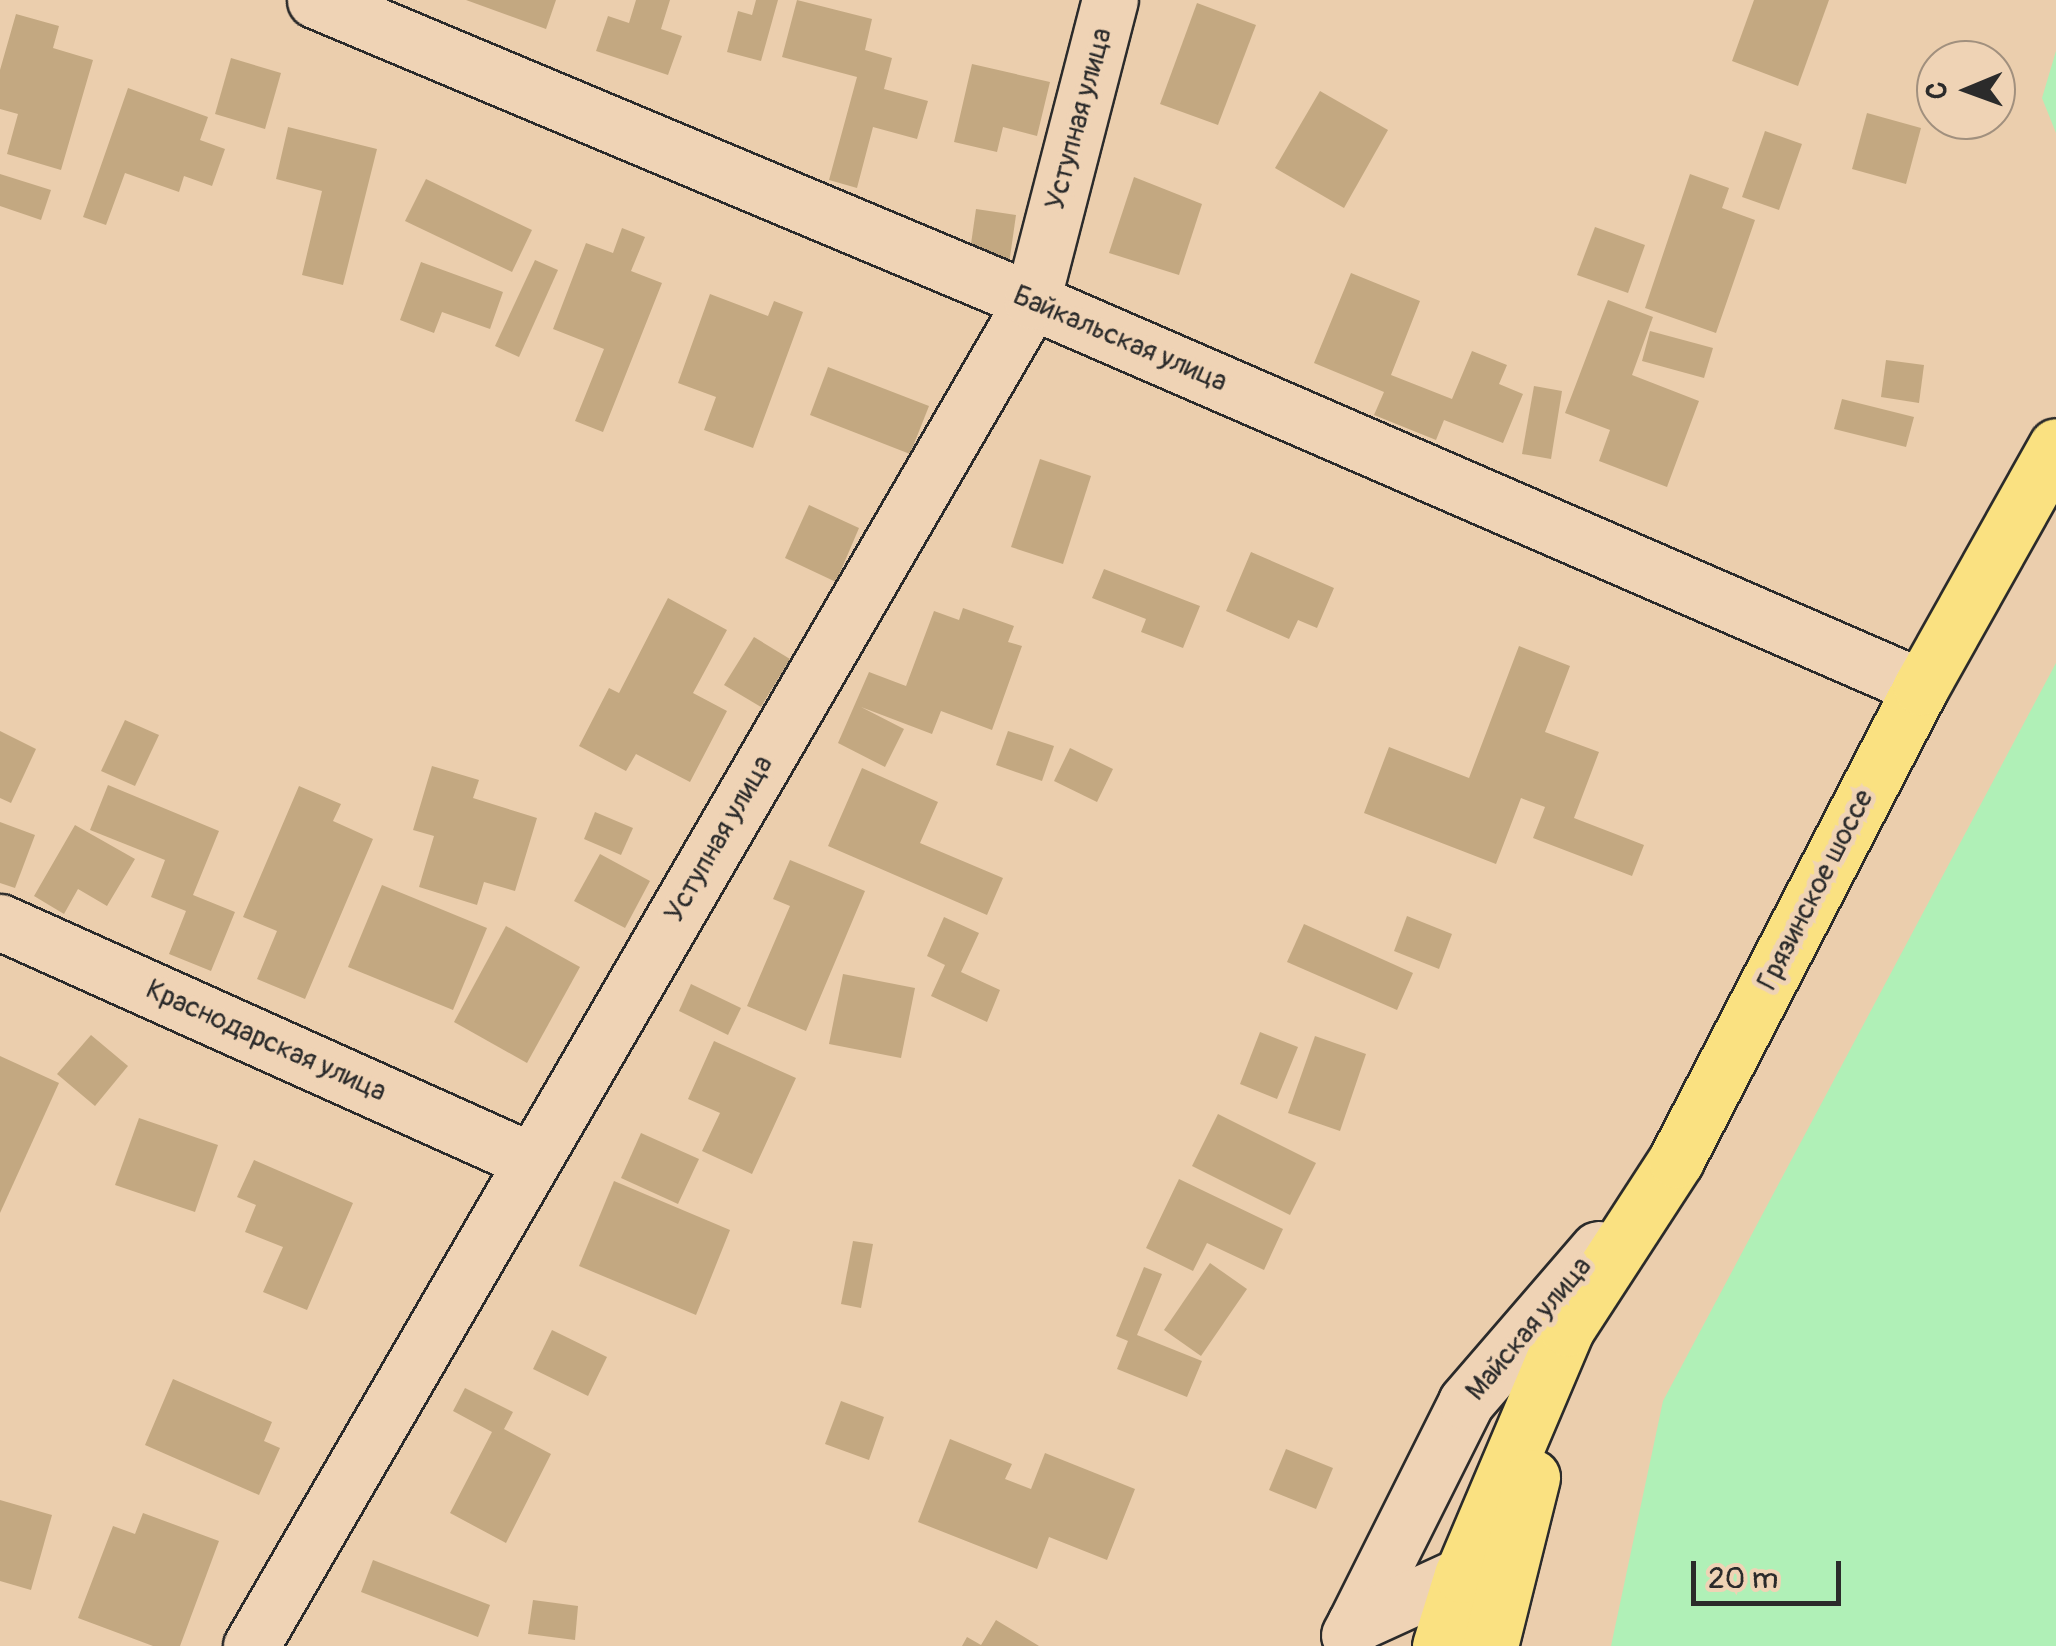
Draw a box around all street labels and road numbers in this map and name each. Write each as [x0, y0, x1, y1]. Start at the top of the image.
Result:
street label: Уступная улица [1039, 25, 1119, 213]
street label: Байкальская улица [1008, 279, 1232, 399]
street label: Уступная улица [658, 750, 780, 928]
street label: Грязинское шоссе [1751, 784, 1881, 996]
street label: Краснодарская улица [141, 973, 391, 1109]
street label: Майская улица [1459, 1250, 1599, 1408]

